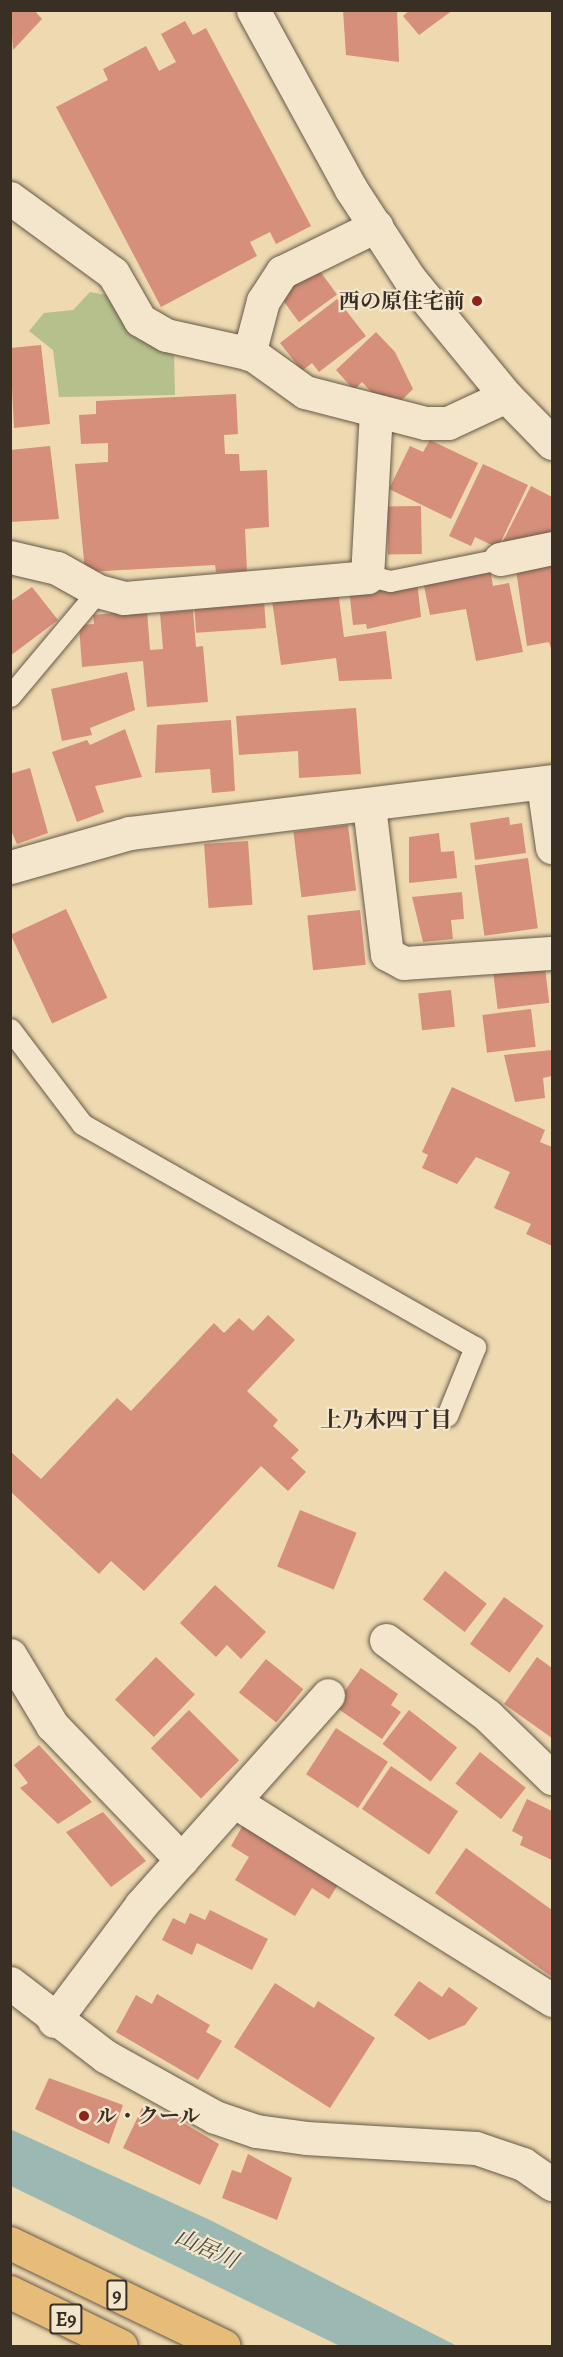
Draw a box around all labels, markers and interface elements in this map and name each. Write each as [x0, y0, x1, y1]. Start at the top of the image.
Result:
place label: 西の原住宅前 [339, 288, 465, 314]
marker: 西の原住宅前 [470, 294, 484, 308]
district label: 上乃木四丁目 [320, 1408, 452, 1434]
place label: ル・クール [96, 2103, 201, 2129]
marker: ル・クール [77, 2109, 91, 2123]
water label: 山居川 [170, 2224, 242, 2274]
road number: 9 [105, 2278, 129, 2312]
road number: E9 [48, 2302, 84, 2336]

